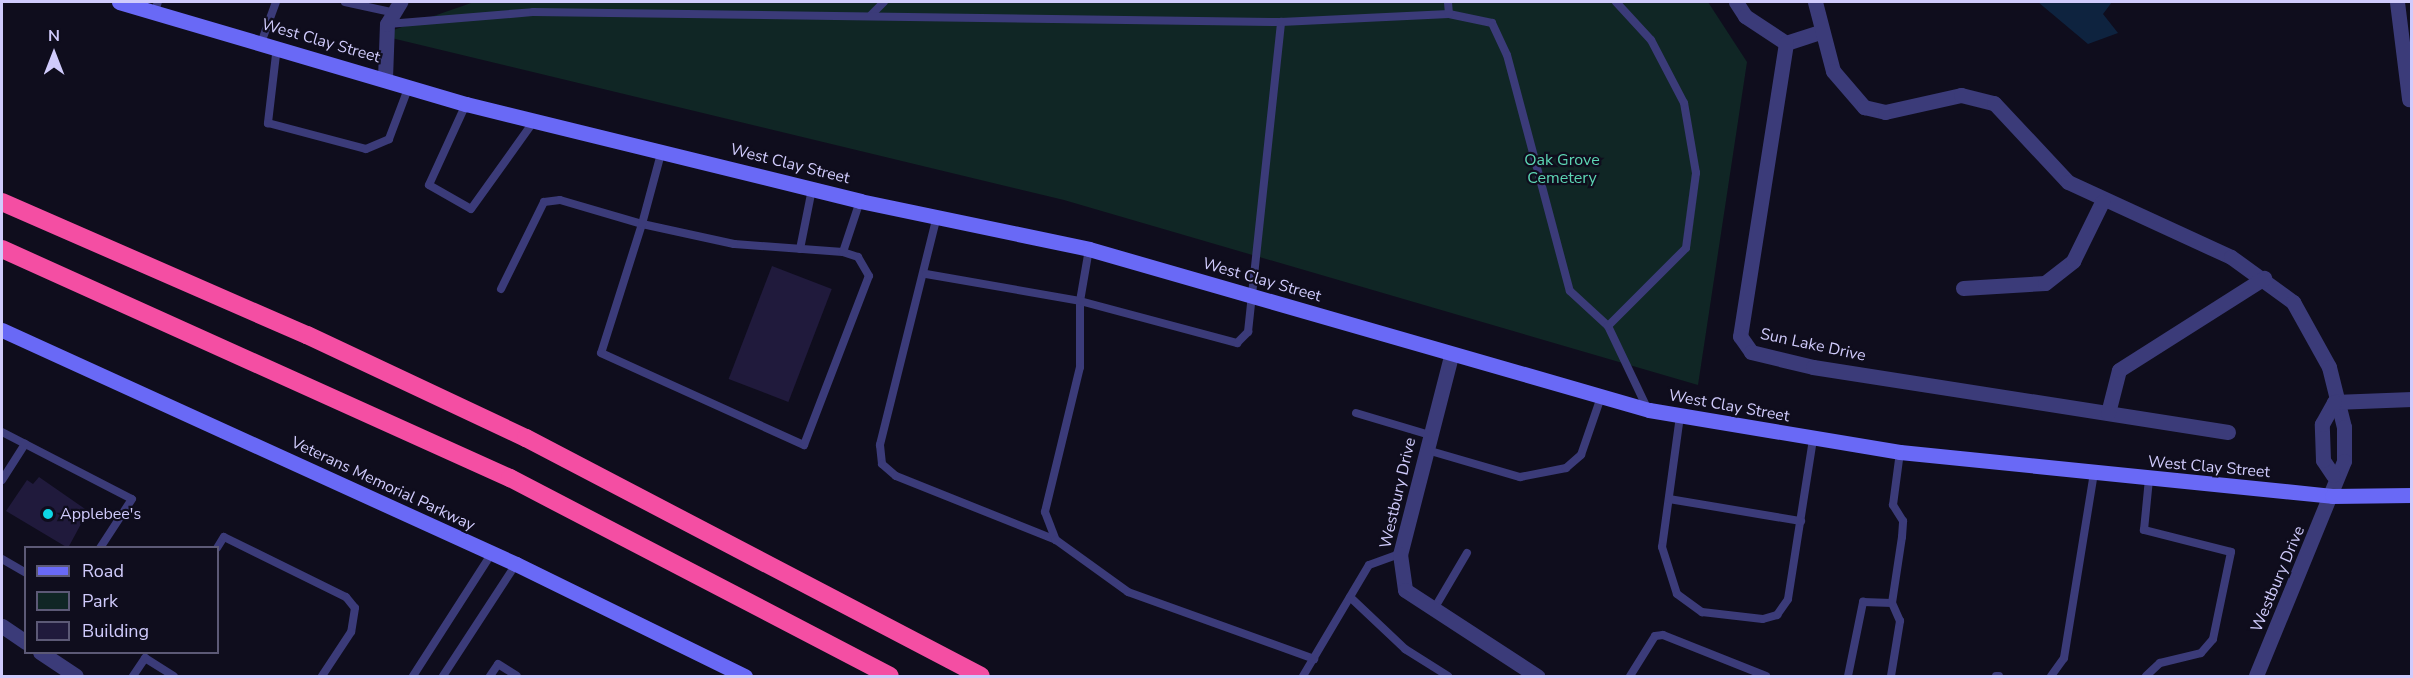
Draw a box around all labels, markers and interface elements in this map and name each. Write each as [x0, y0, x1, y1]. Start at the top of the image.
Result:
street label: West Clay Street [260, 15, 382, 67]
north arrow [24, 24, 84, 84]
text: N [48, 25, 60, 47]
street label: West Clay Street [728, 140, 852, 188]
park label: Oak Grove Cemetery [1524, 150, 1600, 188]
street label: West Clay Street [1201, 254, 1323, 306]
street label: Sun Lake Drive [1758, 324, 1868, 366]
street label: West Clay Street [1667, 386, 1791, 426]
street label: Veterans Memorial Parkway [288, 433, 478, 535]
street label: Westbury Drive [1376, 436, 1420, 550]
street label: West Clay Street [2147, 452, 2271, 482]
place label: Applebee's [60, 504, 141, 524]
marker: Applebee's [41, 507, 55, 521]
street label: Westbury Drive [2247, 523, 2309, 635]
legend [24, 546, 219, 654]
text: Road [82, 559, 124, 583]
text: Park [82, 589, 118, 613]
text: Building [82, 619, 149, 643]

